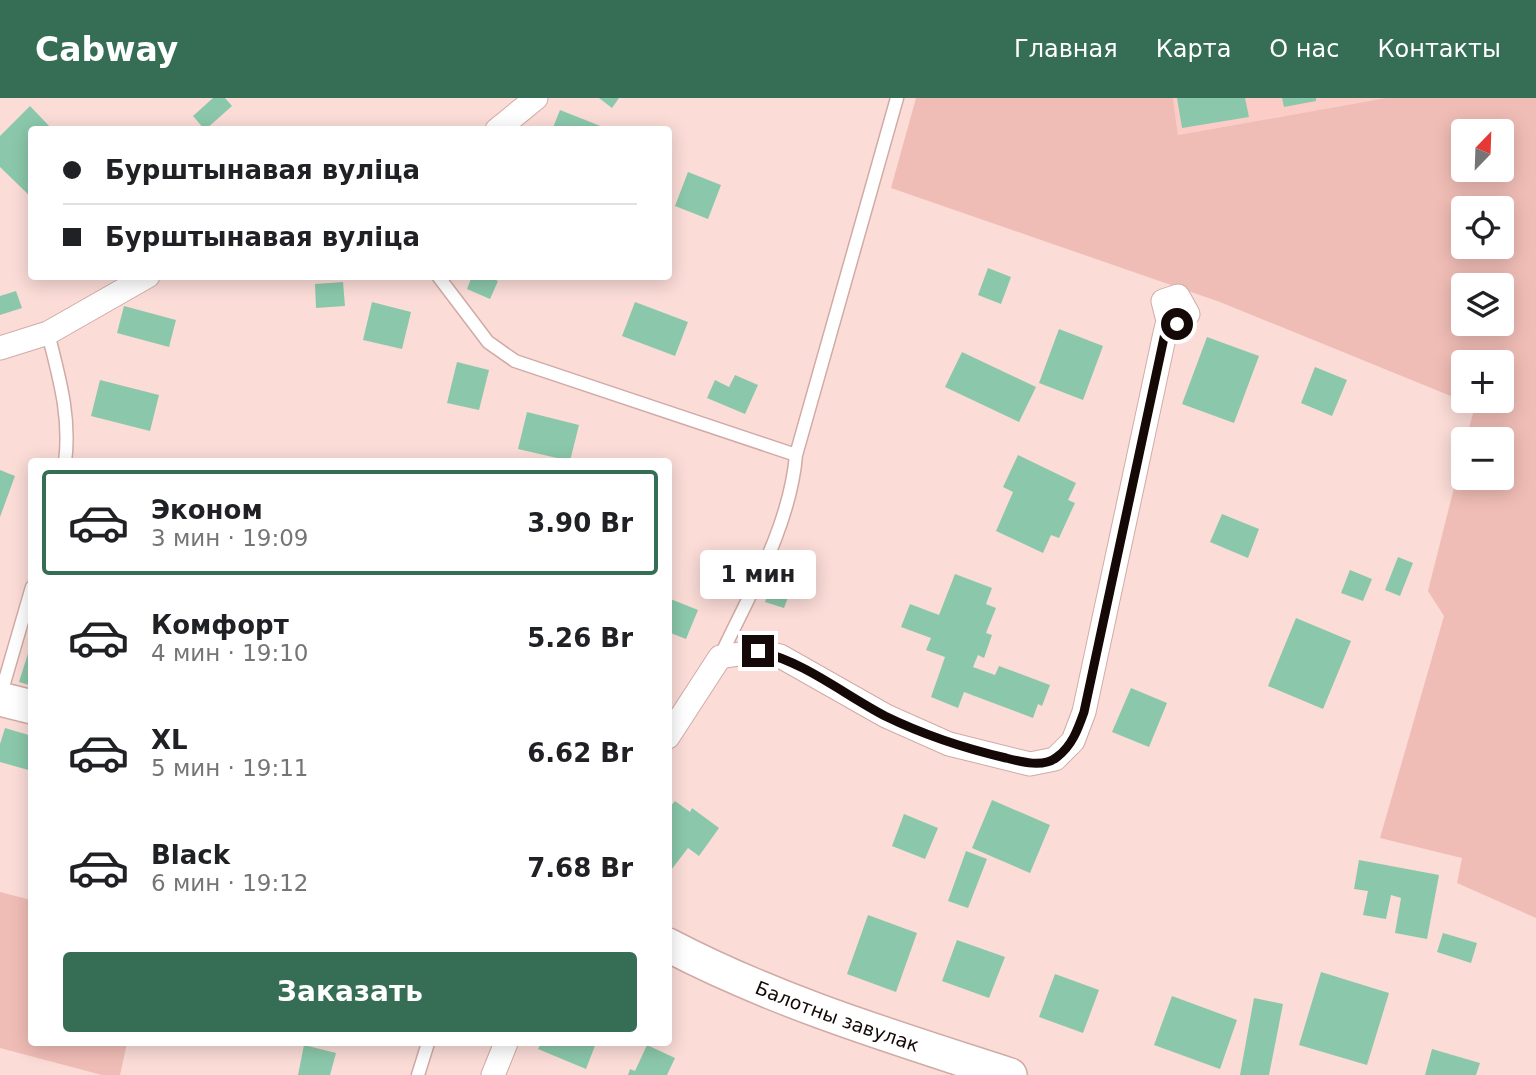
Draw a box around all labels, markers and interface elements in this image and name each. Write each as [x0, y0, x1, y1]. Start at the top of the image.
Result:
text: Cabway [35, 30, 178, 69]
text: Главная [1014, 35, 1118, 63]
text: Карта [1156, 35, 1231, 63]
text: О нас [1269, 35, 1339, 63]
text: Контакты [1377, 35, 1501, 63]
north arrow [1451, 119, 1514, 182]
map controls [1451, 119, 1514, 490]
text: Бурштынавая вуліца [105, 155, 420, 185]
button: locate [1451, 196, 1514, 259]
text: Бурштынавая вуліца [105, 222, 420, 252]
button: layers [1451, 273, 1514, 336]
route start [1161, 308, 1193, 340]
button: + [1451, 350, 1514, 413]
button: − [1451, 427, 1514, 490]
icon: car [67, 491, 130, 554]
text: Эконом [151, 495, 263, 525]
text: 3.90 Br [527, 508, 633, 538]
text: 3 мин · 19:09 [151, 525, 309, 551]
callout: 1 мин [700, 550, 816, 598]
text: 1 мин [721, 561, 795, 587]
icon: car [67, 606, 130, 669]
text: Комфорт [151, 610, 289, 640]
text: 5.26 Br [527, 623, 633, 653]
route end [742, 635, 774, 667]
text: 4 мин · 19:10 [151, 640, 309, 666]
icon: car [67, 721, 130, 784]
text: XL [151, 725, 188, 755]
text: 6.62 Br [527, 738, 633, 768]
text: 5 мин · 19:11 [151, 755, 309, 781]
icon: car [67, 836, 130, 899]
text: Black [151, 840, 230, 870]
text: 7.68 Br [527, 853, 633, 883]
text: 6 мин · 19:12 [151, 870, 309, 896]
button: Заказать [63, 952, 637, 1032]
street label: Балотны завулак [752, 976, 922, 1056]

